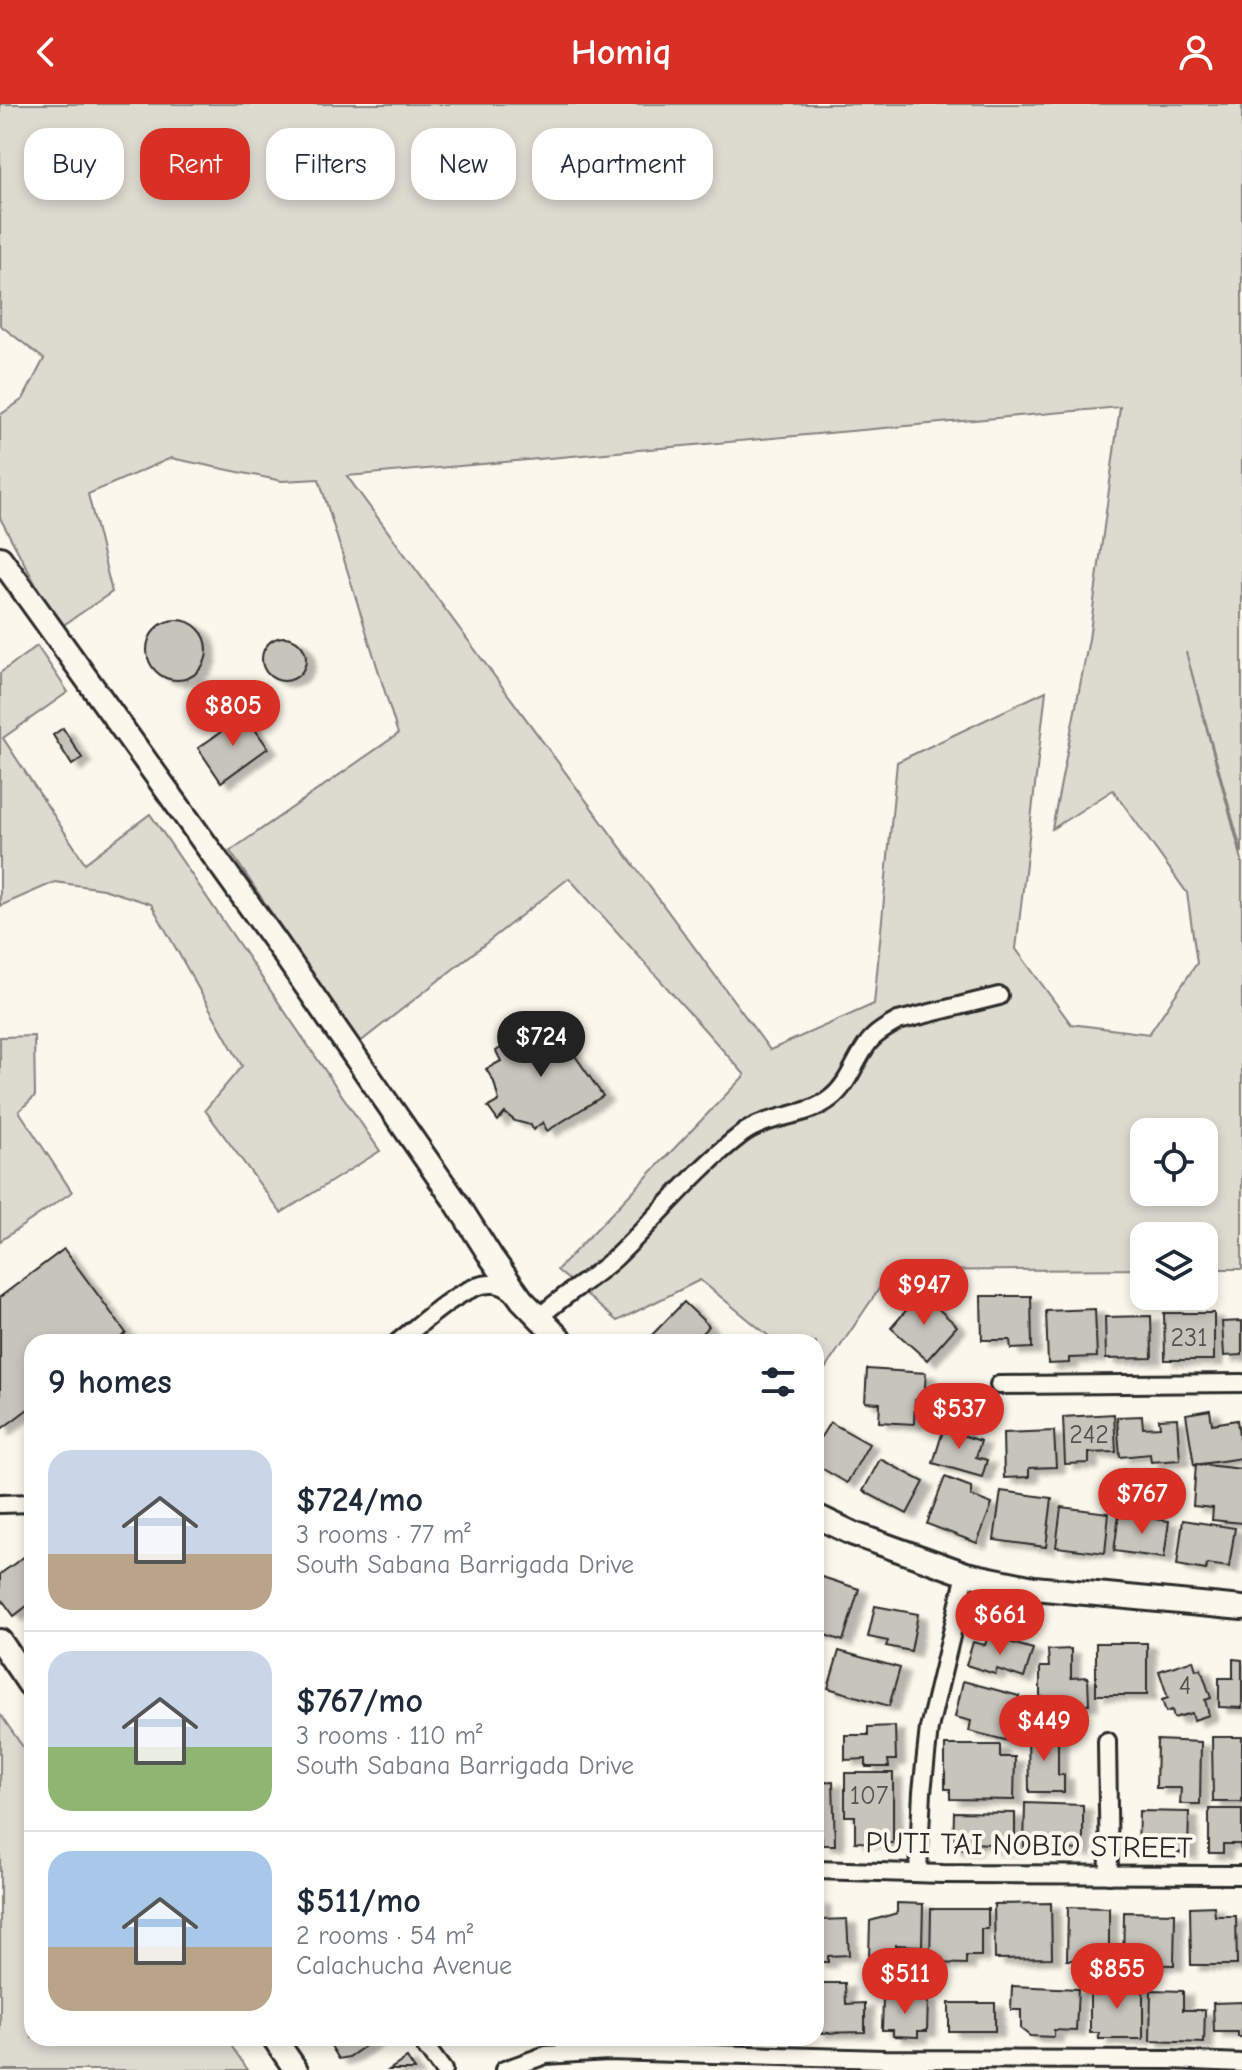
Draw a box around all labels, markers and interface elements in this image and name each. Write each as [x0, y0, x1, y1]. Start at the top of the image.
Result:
icon: back [24, 30, 68, 74]
icon: person [1174, 30, 1218, 74]
text: Homiq [571, 32, 671, 73]
chip: Buy [24, 128, 124, 200]
chip: Rent [140, 128, 250, 200]
chip: Filters [266, 128, 395, 200]
chip: New [411, 128, 516, 200]
chip: Apartment [532, 128, 713, 200]
pin: $805 [186, 680, 280, 748]
text: $805 [204, 691, 262, 721]
pin: $724 [494, 1011, 588, 1079]
text: $724 [515, 1022, 567, 1052]
map controls [1130, 1118, 1218, 1310]
button: locate [1130, 1118, 1218, 1206]
button: layers [1130, 1222, 1218, 1310]
pin: $947 [877, 1259, 971, 1327]
text: $947 [897, 1270, 951, 1300]
house number: 231 [1170, 1323, 1208, 1353]
icon: filters [756, 1360, 800, 1404]
text: 9 homes [48, 1362, 172, 1402]
pin: $537 [912, 1383, 1006, 1451]
text: $537 [932, 1394, 986, 1424]
house number: 242 [1069, 1420, 1109, 1450]
pin: $767 [1095, 1468, 1189, 1536]
text: $767 [1116, 1479, 1168, 1509]
text: $724/mo [296, 1480, 423, 1520]
icon: home [112, 1482, 208, 1578]
text: 3 rooms · 77 m² [296, 1520, 471, 1550]
text: South Sabana Barrigada Drive [296, 1550, 634, 1580]
pin: $661 [953, 1589, 1047, 1657]
text: $661 [973, 1600, 1027, 1630]
house number: 4 [1179, 1671, 1191, 1701]
text: $767/mo [296, 1681, 423, 1721]
icon: home [112, 1683, 208, 1779]
pin: $449 [997, 1695, 1091, 1763]
text: $449 [1017, 1706, 1071, 1736]
text: 3 rooms · 110 m² [296, 1721, 483, 1751]
text: South Sabana Barrigada Drive [296, 1751, 634, 1781]
house number: 107 [850, 1781, 888, 1811]
street label: PUTI TAI NOBIO STREET [865, 1825, 1193, 1866]
text: $511/mo [296, 1881, 421, 1921]
icon: home [112, 1883, 208, 1979]
text: 2 rooms · 54 m² [296, 1921, 473, 1951]
pin: $855 [1070, 1943, 1164, 2011]
pin: $511 [858, 1948, 952, 2016]
text: Calachucha Avenue [296, 1951, 512, 1981]
text: $855 [1089, 1954, 1145, 1984]
text: $511 [880, 1959, 930, 1989]

